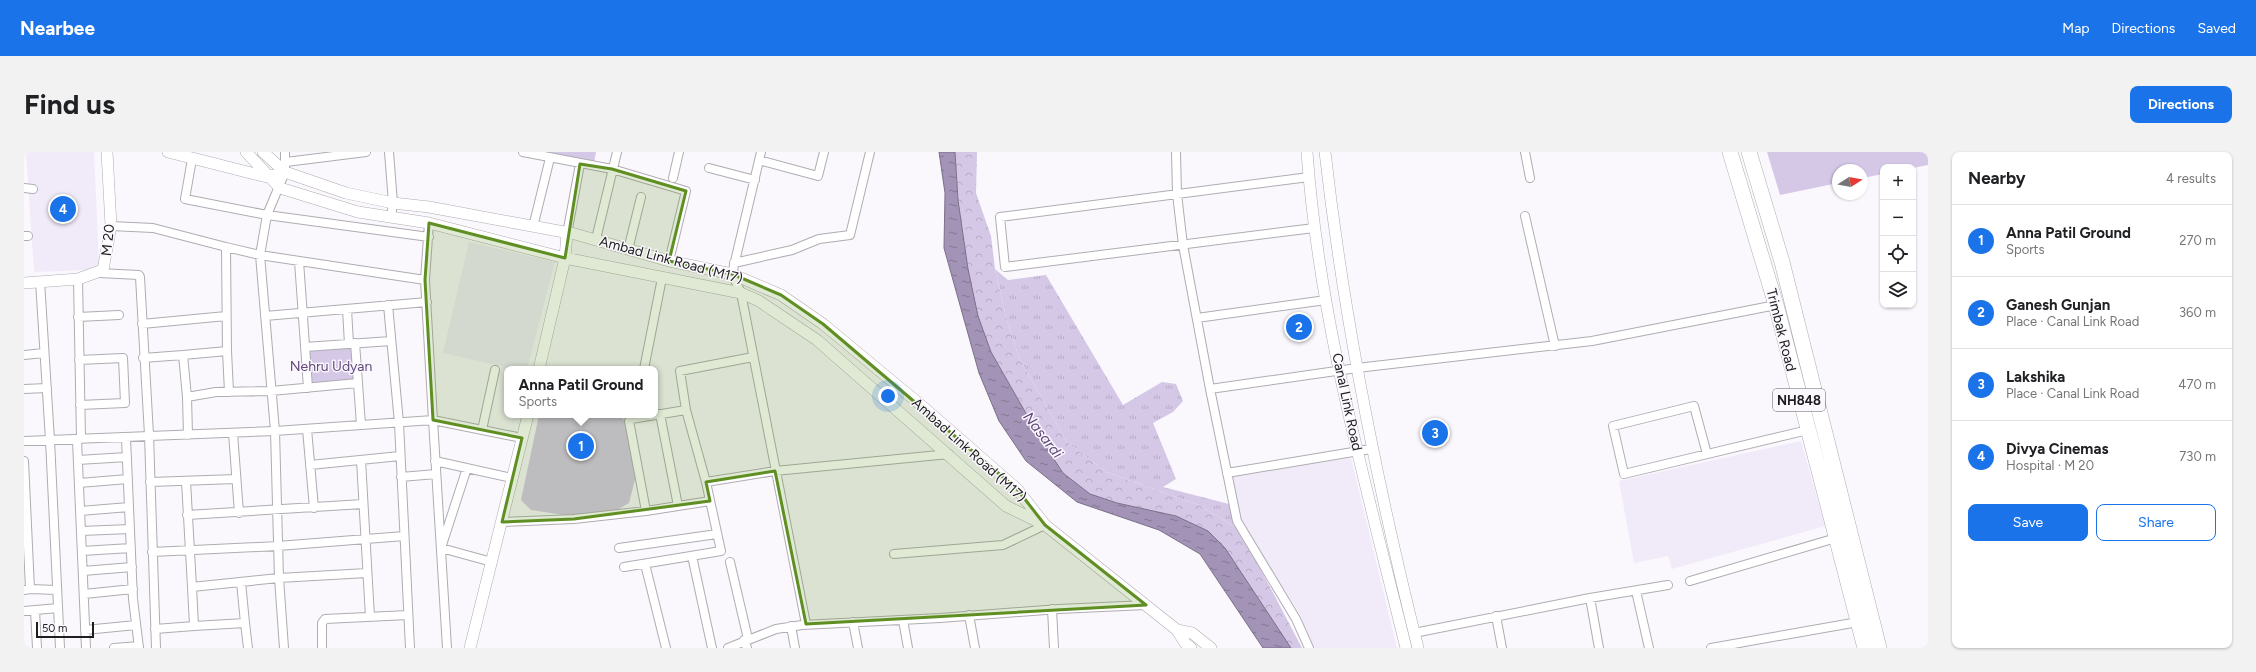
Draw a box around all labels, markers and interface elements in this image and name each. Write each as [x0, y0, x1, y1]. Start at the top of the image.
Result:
text: Nearbee [20, 17, 95, 40]
text: Map [2062, 20, 2090, 37]
text: Directions [2112, 20, 2175, 37]
text: Saved [2197, 20, 2236, 37]
button: Directions [2130, 86, 2232, 123]
text: Find us [24, 87, 115, 121]
north arrow [1832, 164, 1868, 200]
map controls [1880, 164, 1916, 308]
button: + [1880, 164, 1916, 200]
text: Nearby [1968, 168, 2026, 188]
text: 4 results [2166, 171, 2216, 186]
pin: 4 [50, 194, 76, 224]
button: − [1880, 200, 1916, 236]
street label: M 20 [98, 223, 118, 257]
text: Anna Patil Ground [2006, 224, 2131, 242]
street label: Ambad Link Road (M17) [597, 233, 745, 287]
text: 1 [1978, 233, 1984, 248]
text: 270 m [2179, 233, 2216, 248]
button: locate [1880, 236, 1916, 272]
text: Sports [2006, 242, 2045, 257]
button: layers [1880, 272, 1916, 308]
street label: Trimbak Road [1762, 287, 1800, 373]
text: Ganesh Gunjan [2006, 296, 2110, 314]
text: 2 [1977, 305, 1985, 320]
text: 360 m [2179, 305, 2216, 320]
pin: 2 [1286, 312, 1312, 342]
text: Place · Canal Link Road [2006, 314, 2139, 329]
street label: Canal Link Road [1328, 352, 1366, 452]
park label: Nehru Udyan [290, 358, 372, 375]
popup [504, 366, 658, 418]
text: Lakshika [2006, 368, 2065, 386]
text: Anna Patil Ground [519, 376, 643, 394]
text: 3 [1977, 377, 1985, 392]
text: 470 m [2178, 377, 2216, 392]
your location [878, 386, 898, 406]
text: Place · Canal Link Road [2006, 386, 2139, 401]
road number: NH848 [1773, 389, 1825, 411]
text: Sports [519, 394, 557, 409]
street label: Ambad Link Road (M17) [908, 394, 1030, 506]
water label: Nasardi [1019, 408, 1067, 462]
pin: 3 [1422, 418, 1448, 448]
pin: 1 [568, 431, 594, 461]
text: Divya Cinemas [2006, 440, 2108, 458]
text: 4 [1977, 449, 1985, 464]
text: 730 m [2179, 449, 2216, 464]
text: Hospital · M 20 [2006, 458, 2094, 473]
button: Save [1968, 504, 2088, 541]
button: Share [2096, 504, 2216, 541]
scale bar [36, 620, 94, 639]
text: 50 m [42, 622, 67, 635]

